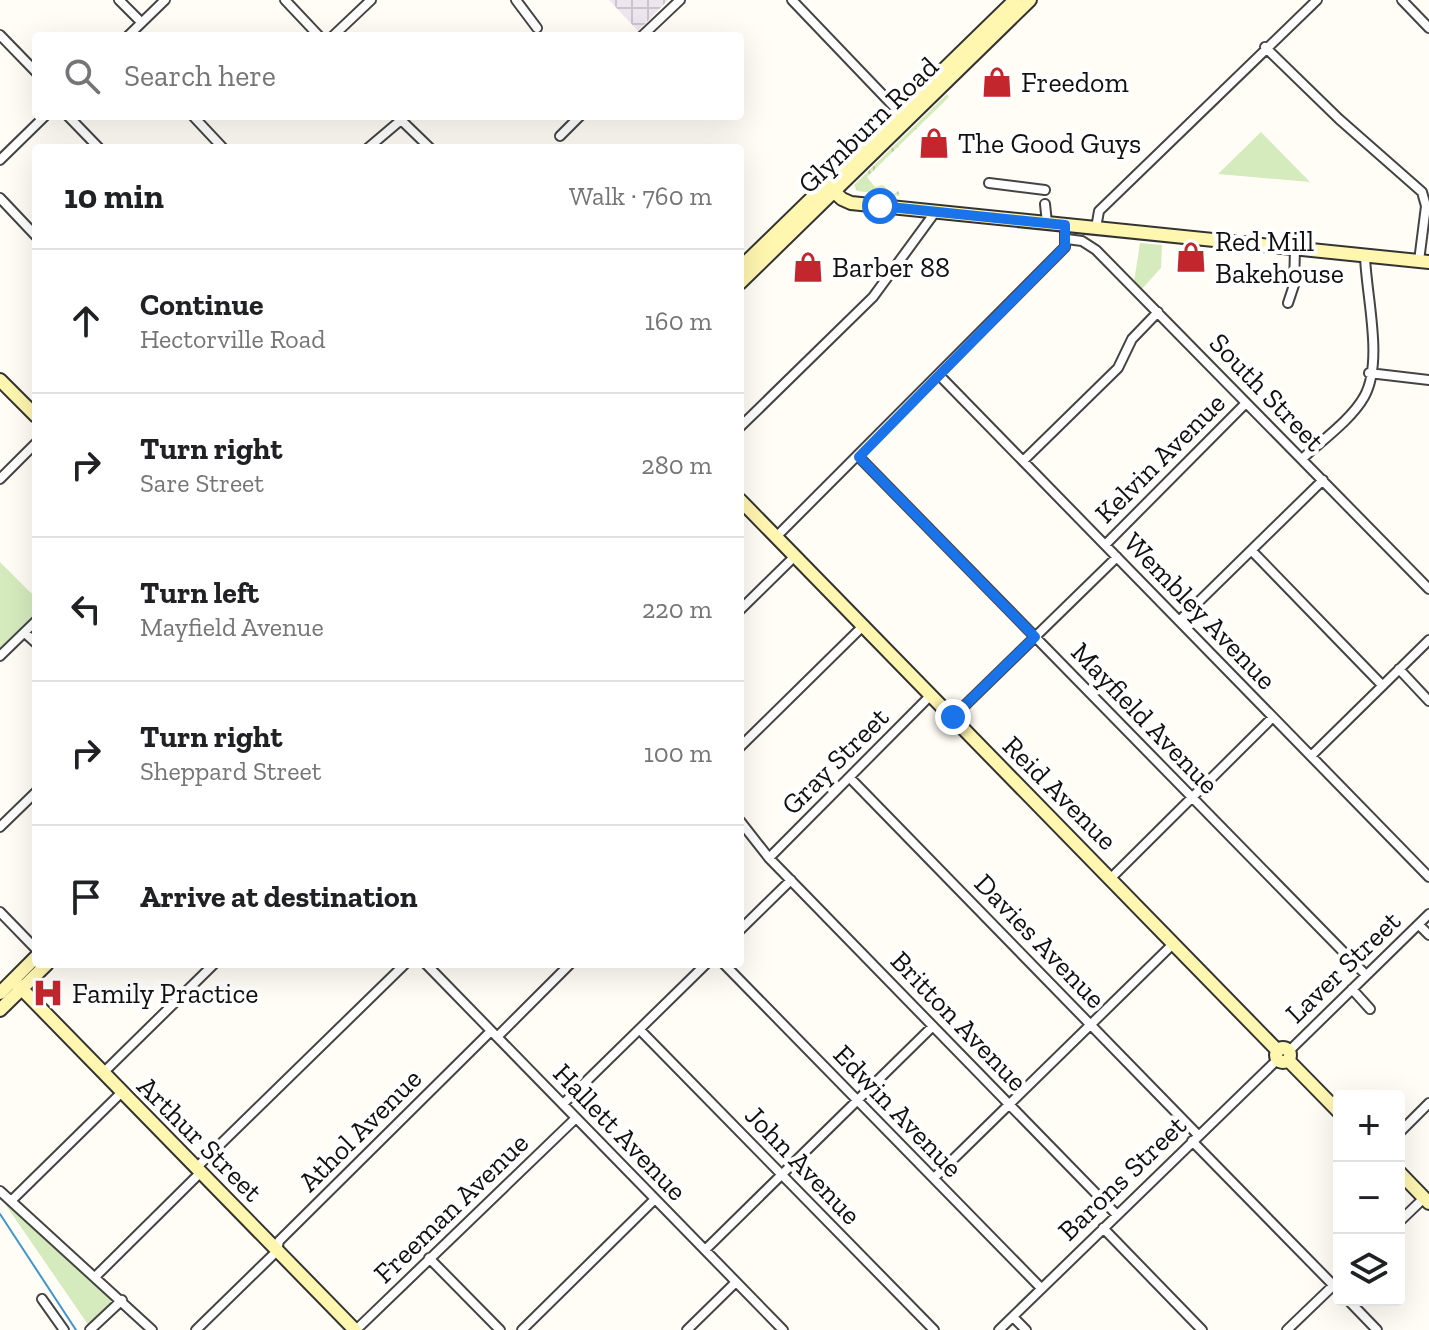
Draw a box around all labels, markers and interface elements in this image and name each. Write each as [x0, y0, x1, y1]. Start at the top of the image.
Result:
search box [32, 32, 744, 120]
street label: Glynburn Road [791, 50, 945, 200]
icon: search [60, 54, 104, 98]
text: Search here [124, 58, 276, 94]
shop icon: Freedom [980, 65, 1014, 99]
place label: Freedom [1021, 66, 1129, 99]
shop icon: The Good Guys [917, 126, 951, 160]
place label: The Good Guys [958, 127, 1141, 160]
text: 10 min [64, 176, 164, 217]
text: Walk · 760 m [569, 180, 712, 212]
route start [862, 188, 898, 224]
place label: Red Mill Bakehouse [1215, 225, 1344, 290]
shop icon: Red Mill Bakehouse [1174, 240, 1208, 274]
shop icon: Barber 88 [791, 250, 825, 284]
place label: Barber 88 [832, 251, 950, 284]
text: Continue [140, 287, 264, 323]
icon: ahead [64, 299, 108, 343]
text: 160 m [645, 305, 712, 337]
text: Hectorville Road [140, 323, 326, 355]
street label: South Street [1203, 326, 1332, 458]
street label: Kelvin Avenue [1088, 386, 1232, 530]
text: Turn right [140, 431, 282, 467]
icon: right [64, 443, 108, 487]
text: 280 m [641, 449, 712, 481]
text: Sare Street [140, 467, 264, 499]
street label: Wembley Avenue [1117, 526, 1283, 696]
text: Turn left [140, 575, 259, 611]
icon: left [64, 587, 108, 631]
text: 220 m [642, 593, 712, 625]
text: Mayfield Avenue [140, 611, 324, 643]
street label: Mayfield Avenue [1064, 635, 1226, 801]
route end [935, 699, 971, 735]
street label: Gray Street [775, 700, 896, 821]
text: Turn right [140, 719, 282, 755]
street label: Reid Avenue [996, 729, 1124, 857]
icon: right [64, 731, 108, 775]
text: 100 m [644, 737, 712, 769]
text: Sheppard Street [140, 755, 321, 787]
street label: Davies Avenue [968, 867, 1112, 1015]
icon: arrive [64, 875, 108, 919]
text: Arrive at destination [140, 879, 417, 915]
street label: Laver Street [1279, 904, 1408, 1030]
street label: Britton Avenue [884, 944, 1034, 1098]
hospital icon: Family Practice [31, 976, 65, 1010]
place label: Family Practice [72, 977, 258, 1010]
street label: Edwin Avenue [827, 1038, 969, 1184]
street label: Hallett Avenue [547, 1057, 693, 1207]
street label: Athol Avenue [292, 1062, 428, 1198]
street label: Arthur Street [131, 1070, 270, 1209]
map controls [1333, 1090, 1405, 1306]
button: + [1333, 1090, 1405, 1162]
street label: John Avenue [738, 1099, 868, 1231]
street label: Barons Street [1051, 1108, 1193, 1247]
street label: Freeman Avenue [367, 1126, 535, 1290]
button: − [1333, 1162, 1405, 1234]
button: layers [1333, 1234, 1405, 1306]

